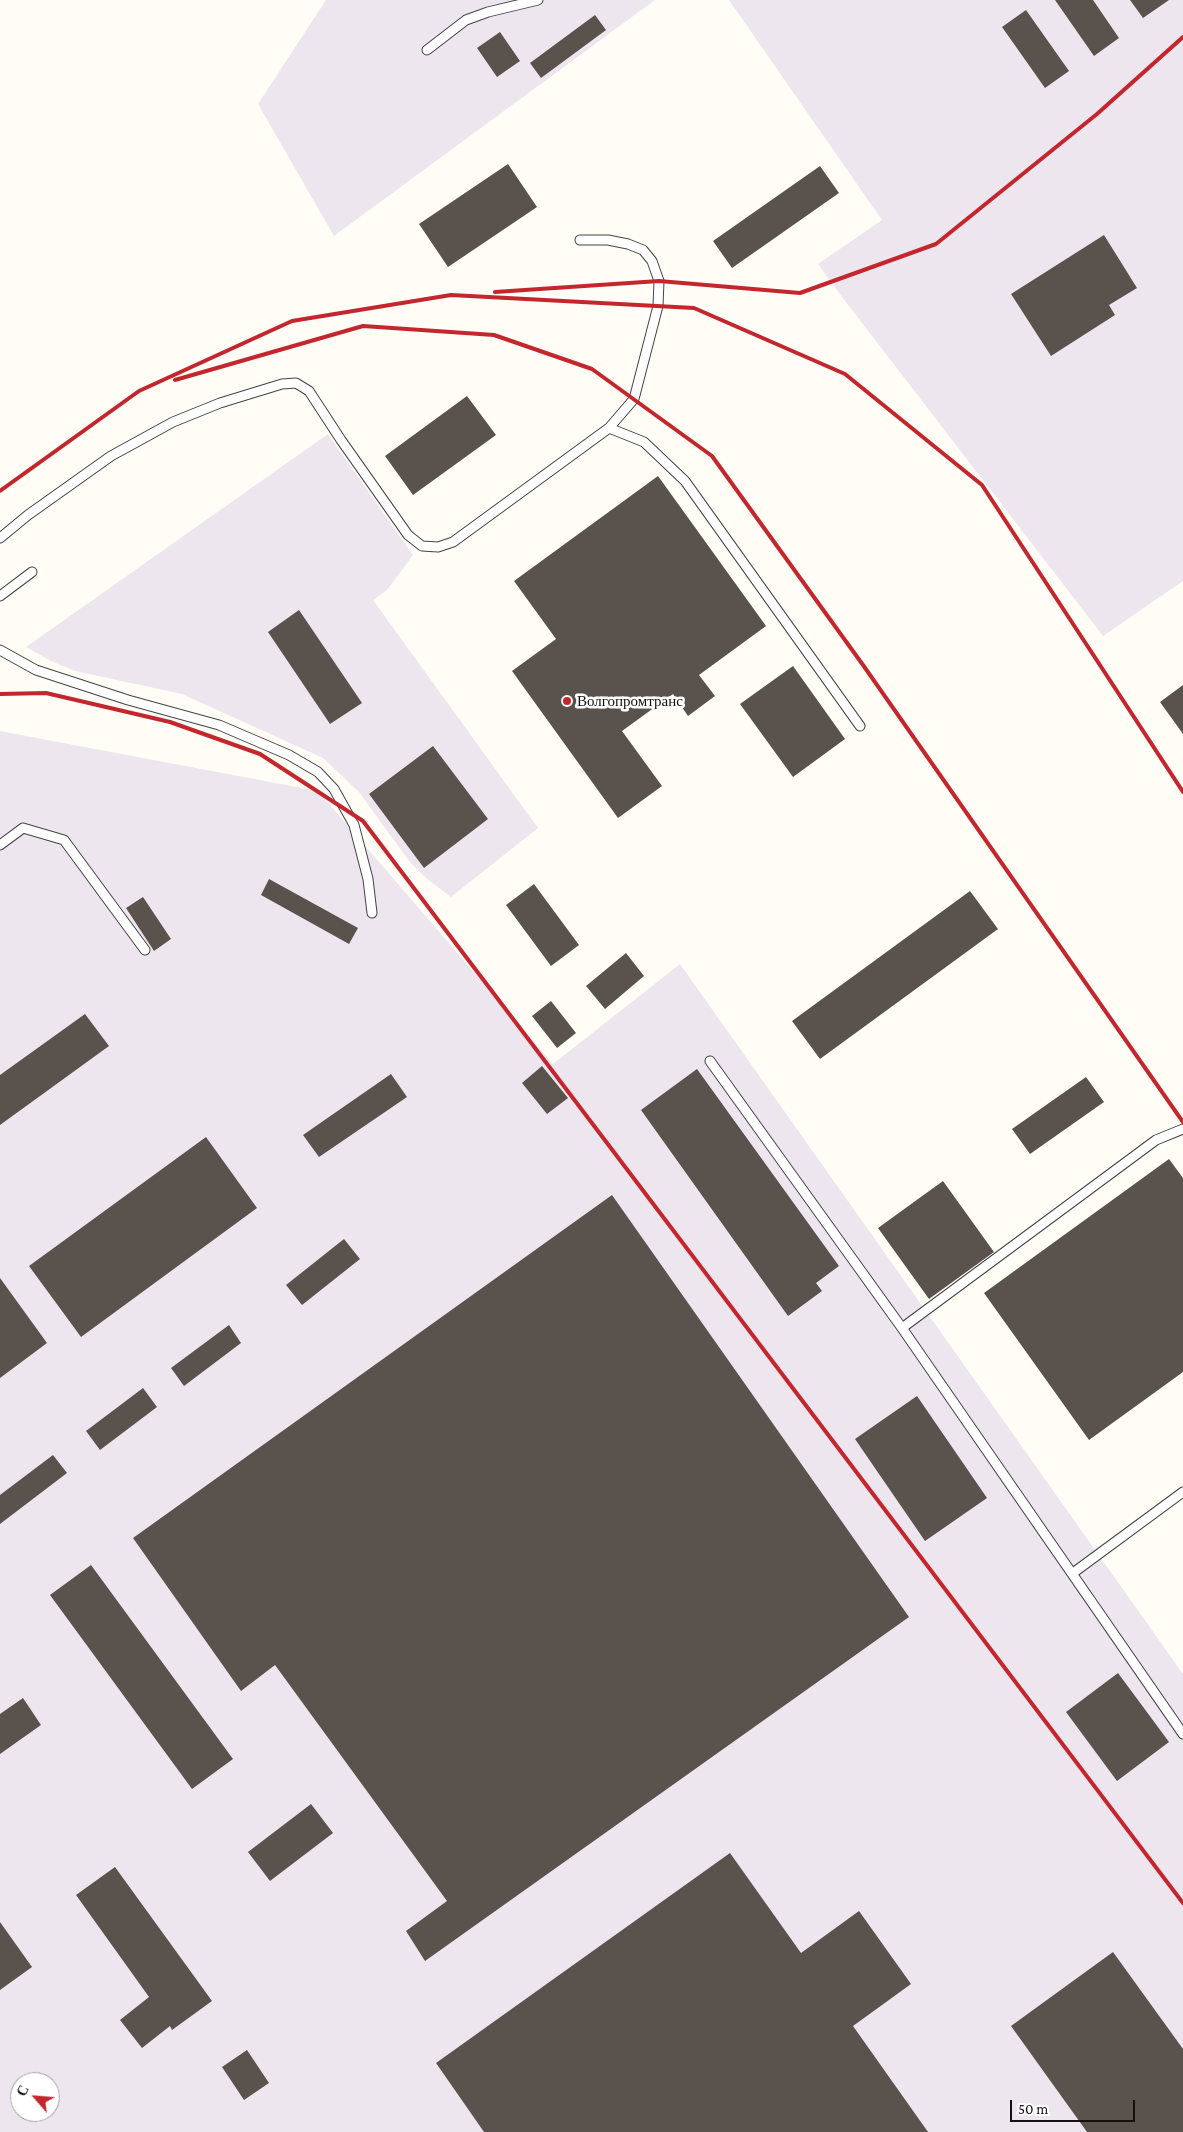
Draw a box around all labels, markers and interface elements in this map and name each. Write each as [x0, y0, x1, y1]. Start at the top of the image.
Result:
place label: Волгопромтранс [577, 692, 683, 710]
marker: Волгопромтранс [561, 695, 573, 707]
north arrow [10, 2072, 60, 2122]
text: С [13, 2083, 32, 2099]
scale bar [1013, 2090, 1138, 2122]
text: 50 m [1018, 2101, 1048, 2117]

